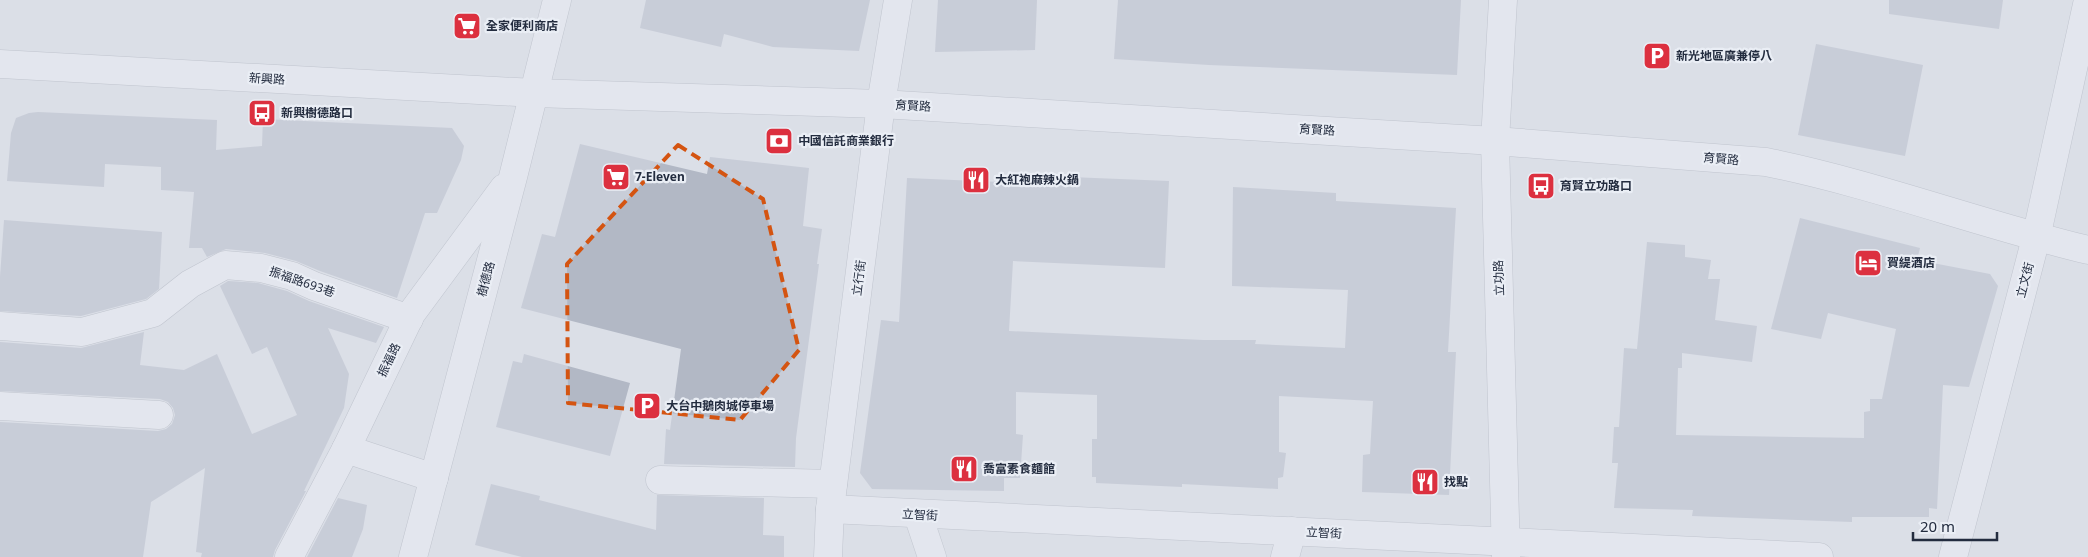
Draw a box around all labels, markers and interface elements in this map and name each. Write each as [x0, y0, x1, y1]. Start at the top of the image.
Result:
supermarket icon: 全家便利商店 [452, 11, 482, 41]
place label: 全家便利商店 [486, 17, 558, 34]
parking icon: 新光地區廣兼停八 [1642, 41, 1672, 71]
place label: 新光地區廣兼停八 [1676, 47, 1772, 64]
street label: 新興路 [249, 69, 285, 88]
street label: 育賢路 [895, 96, 931, 115]
bus stop icon: 新興樹德路口 [247, 98, 277, 128]
place label: 新興樹德路口 [281, 104, 353, 121]
street label: 育賢路 [1299, 120, 1335, 139]
bank icon: 中國信託商業銀行 [764, 126, 794, 156]
place label: 中國信託商業銀行 [798, 132, 894, 149]
street label: 育賢路 [1702, 148, 1740, 169]
supermarket icon: 7-Eleven [601, 162, 631, 192]
restaurant icon: 大紅袍麻辣火鍋 [961, 165, 991, 195]
place label: 7-Eleven [635, 168, 685, 185]
place label: 大紅袍麻辣火鍋 [995, 171, 1079, 188]
bus stop icon: 育賢立功路口 [1526, 171, 1556, 201]
place label: 育賢立功路口 [1560, 177, 1632, 194]
hotel icon: 賀緹酒店 [1853, 248, 1883, 278]
place label: 賀緹酒店 [1887, 254, 1935, 271]
street label: 樹德路 [473, 259, 498, 298]
street label: 立行街 [848, 259, 869, 297]
street label: 立功路 [1489, 260, 1508, 296]
street label: 立文街 [2012, 260, 2037, 299]
street label: 振福路693巷 [267, 262, 337, 301]
street label: 振福路 [373, 340, 404, 380]
parking icon: 大台中鵝肉城停車場 [632, 391, 662, 421]
place label: 大台中鵝肉城停車場 [666, 397, 774, 414]
restaurant icon: 喬富素食麵館 [949, 454, 979, 484]
place label: 喬富素食麵館 [983, 460, 1055, 477]
restaurant icon: 找點 [1410, 467, 1440, 497]
place label: 找點 [1444, 473, 1468, 490]
street label: 立智街 [902, 505, 938, 524]
scale bar [1913, 510, 1997, 542]
text: 20 m [1920, 516, 1955, 536]
street label: 立智街 [1306, 523, 1342, 542]

